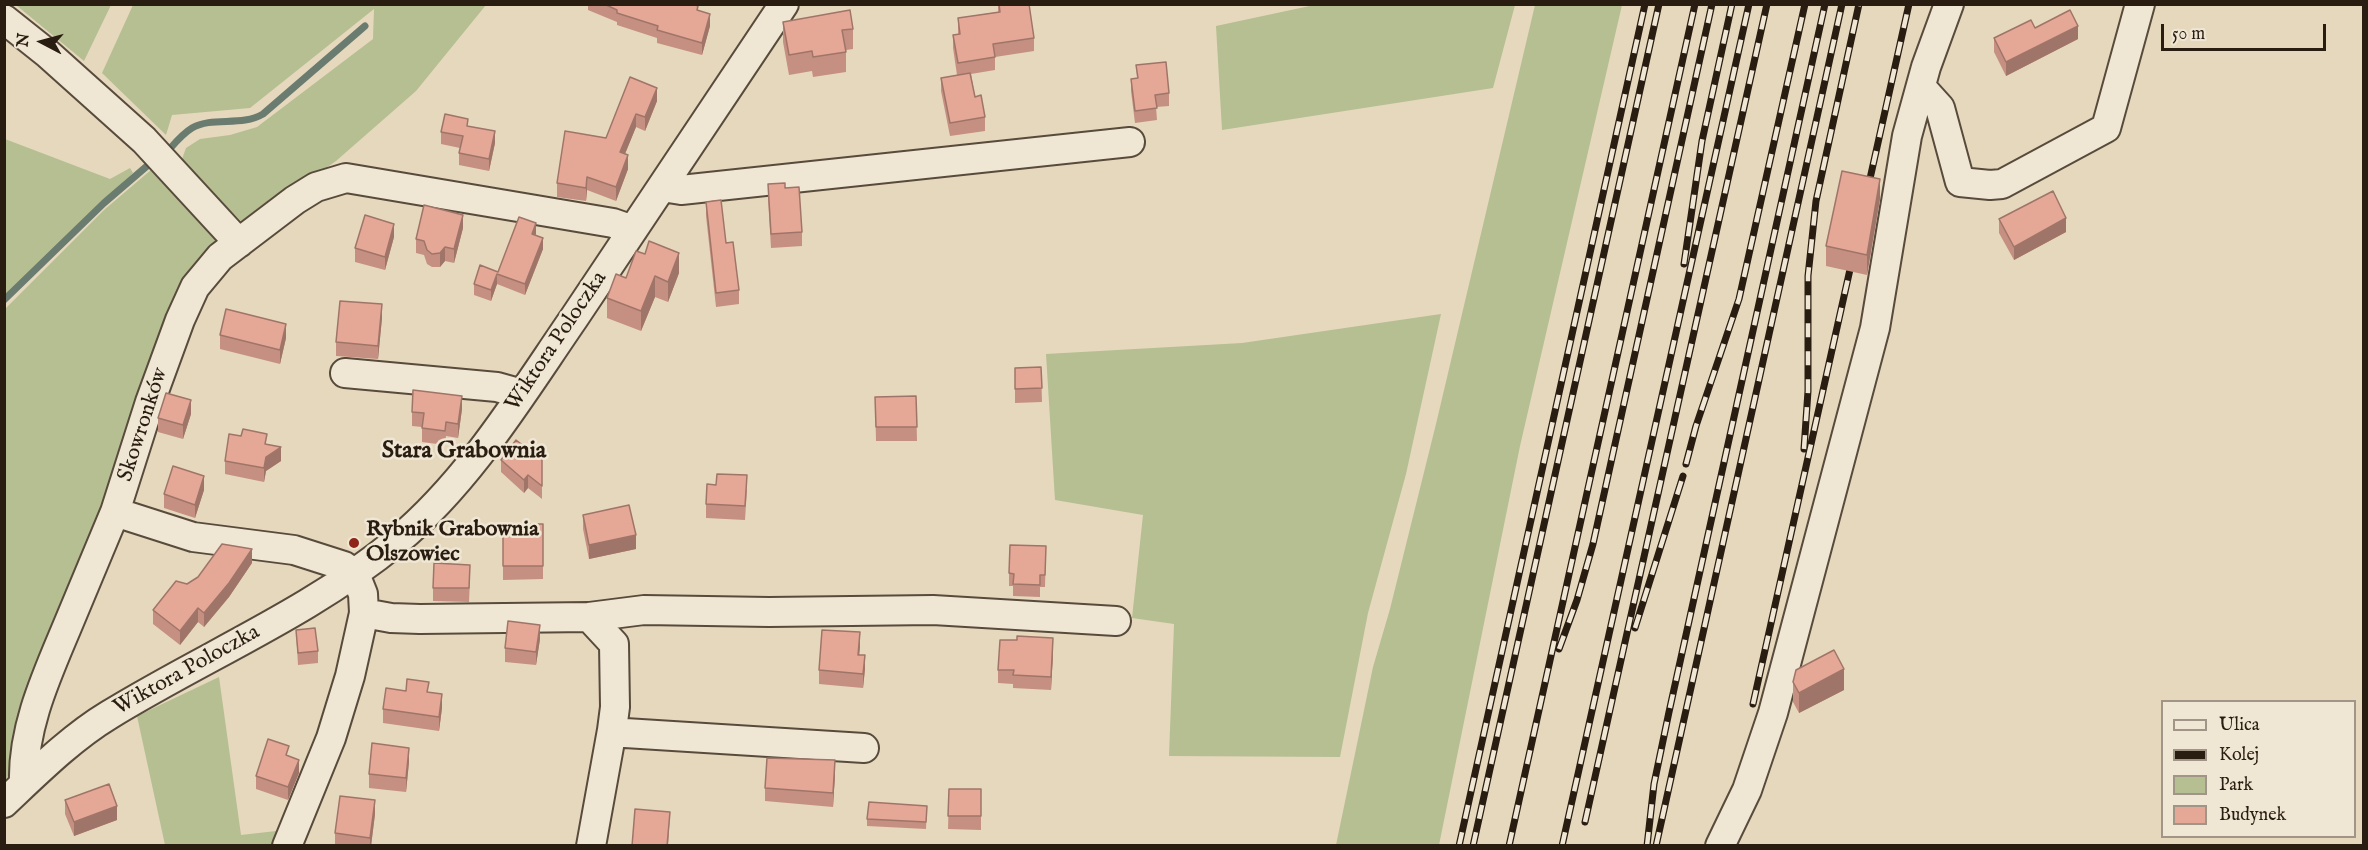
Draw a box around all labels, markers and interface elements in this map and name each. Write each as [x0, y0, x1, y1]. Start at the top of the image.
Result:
north arrow [12, 12, 72, 72]
scale bar [2164, 12, 2329, 50]
text: 50 m [2172, 23, 2205, 46]
text: N [13, 32, 35, 48]
street label: Wiktora Poloczka [500, 267, 614, 417]
street label: Skowronków [113, 365, 175, 485]
district label: Stara Grabownia [382, 438, 546, 466]
place label: Rybnik Grabownia Olszowiec [366, 517, 539, 568]
marker: Rybnik Grabownia Olszowiec [347, 536, 361, 550]
street label: Wiktora Poloczka [109, 620, 265, 722]
legend [2161, 700, 2356, 838]
text: Ulica [2219, 714, 2260, 737]
text: Kolej [2219, 744, 2259, 767]
text: Park [2219, 774, 2253, 797]
text: Budynek [2219, 804, 2286, 827]

